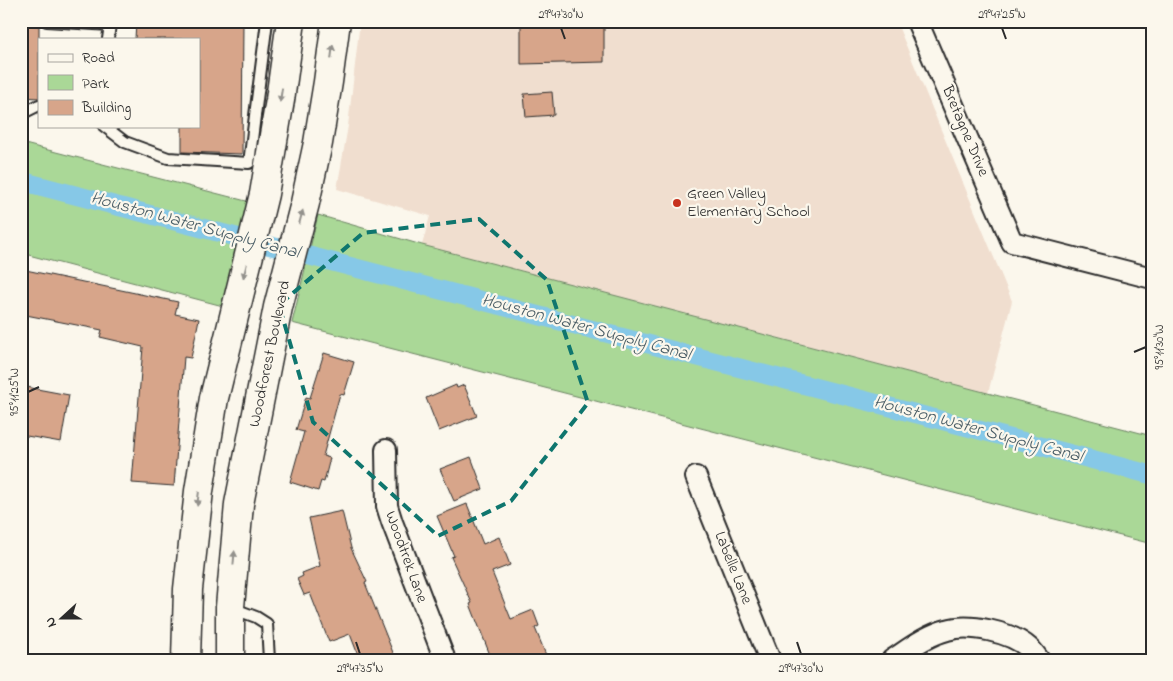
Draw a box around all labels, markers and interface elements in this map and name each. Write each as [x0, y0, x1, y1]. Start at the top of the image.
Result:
text: 29°47'30"N [539, 6, 584, 24]
text: 29°47'25"N [978, 6, 1026, 24]
legend [38, 38, 200, 128]
one-way arrow [328, 43, 336, 59]
text: Road [82, 47, 115, 69]
text: Park [82, 73, 110, 95]
street label: Bretagne Drive [935, 81, 995, 181]
one-way arrow [277, 87, 285, 103]
text: Building [81, 97, 131, 120]
place label: Green Valley Elementary School [687, 182, 810, 224]
water label: Houston Water Supply Canal [88, 186, 304, 267]
marker: Green Valley Elementary School [671, 197, 683, 209]
one-way arrow [297, 210, 305, 225]
one-way arrow [241, 263, 249, 278]
street label: Woodforest Boulevard [243, 278, 297, 430]
water label: Houston Water Supply Canal [479, 288, 695, 369]
text: 95°11'30"W [1151, 325, 1169, 369]
text: 95°11'25"W [6, 368, 24, 416]
water label: Houston Water Supply Canal [871, 390, 1087, 471]
one-way arrow [194, 491, 202, 507]
street label: Woodtrek Lane [378, 508, 434, 607]
street label: Labelle Lane [708, 528, 759, 609]
one-way arrow [231, 550, 239, 566]
north arrow [38, 594, 88, 644]
text: N [40, 614, 63, 630]
text: 29°47'35"N [337, 660, 383, 678]
text: 29°47'30"N [779, 660, 824, 678]

